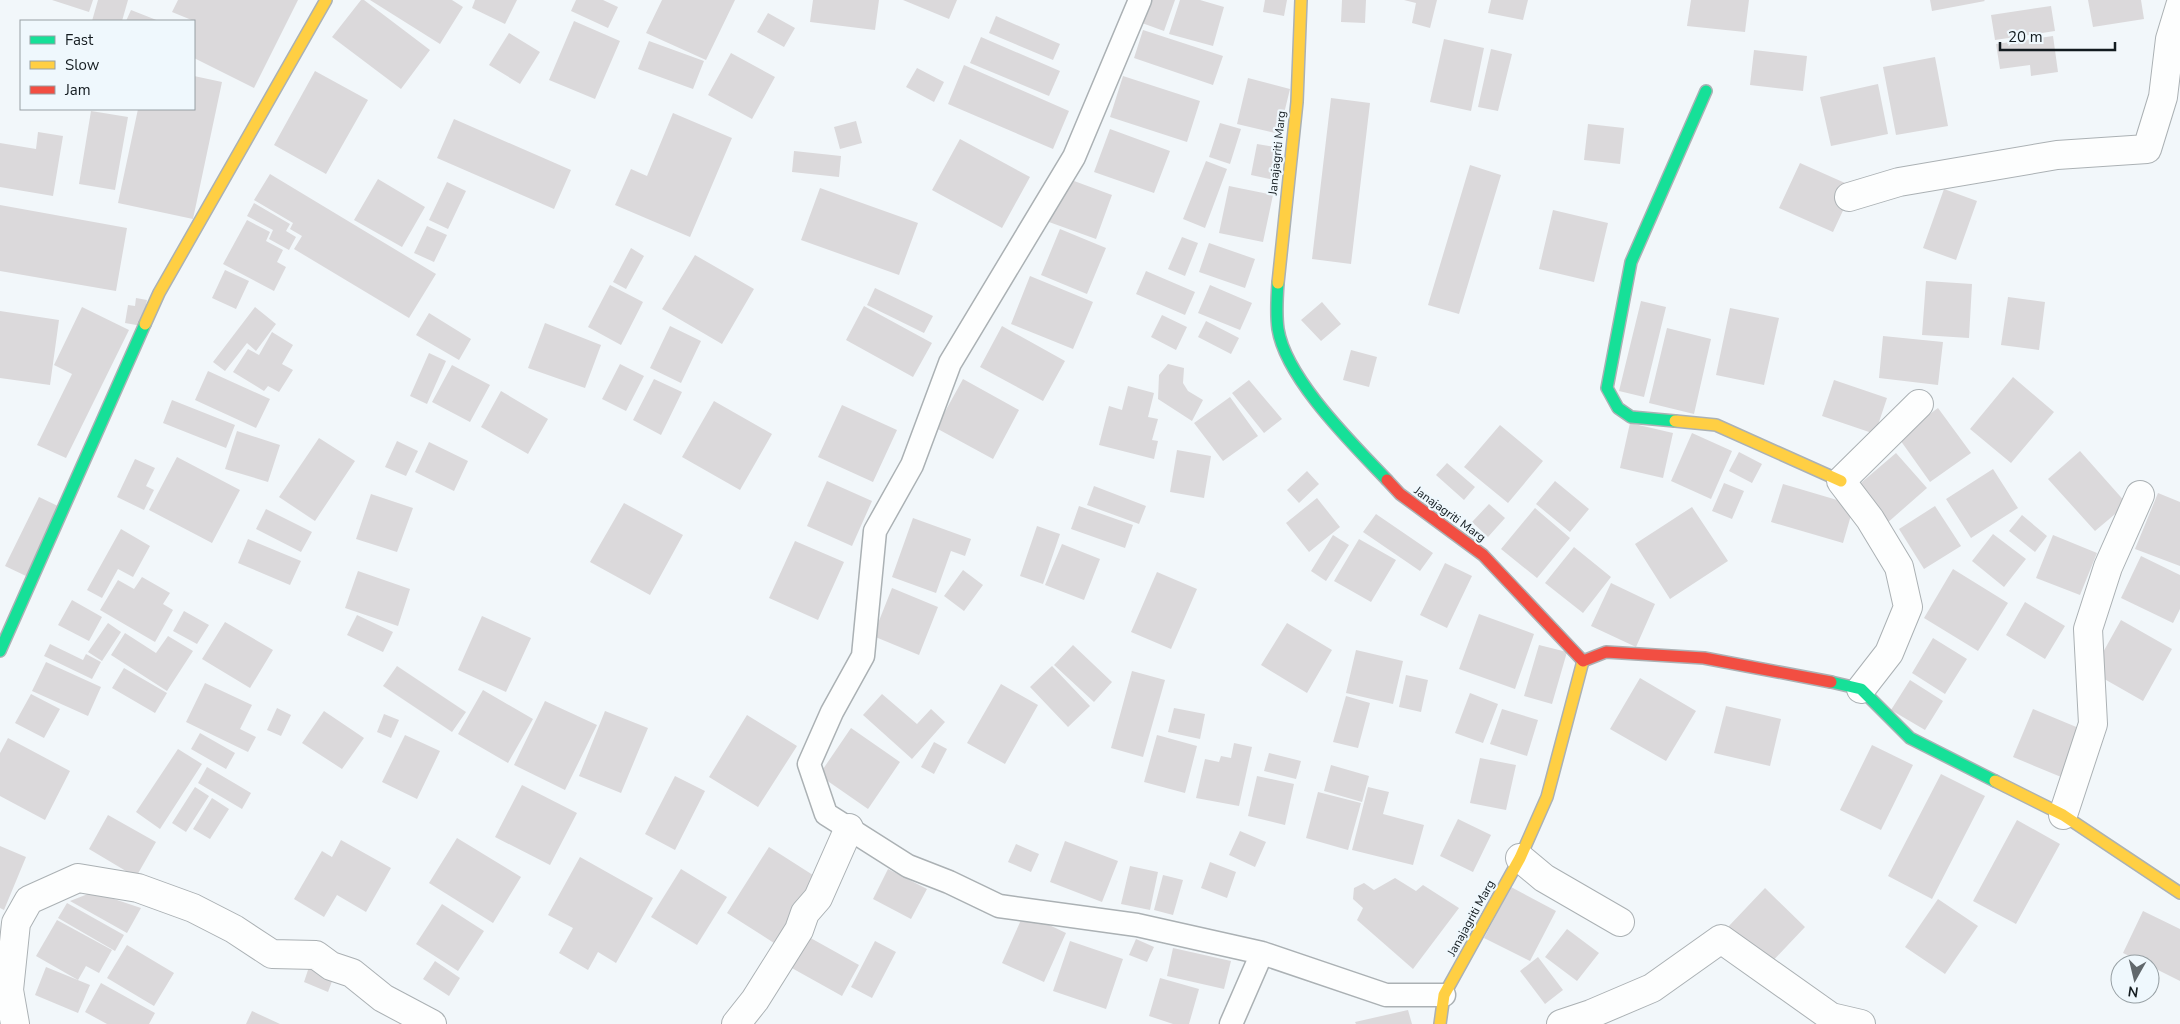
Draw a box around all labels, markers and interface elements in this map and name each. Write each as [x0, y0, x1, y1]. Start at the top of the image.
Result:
legend [20, 20, 195, 110]
scale bar [2000, 20, 2115, 52]
text: 20 m [2008, 27, 2043, 47]
text: Fast [65, 30, 94, 50]
text: Slow [65, 55, 100, 75]
text: Jam [64, 80, 91, 100]
street label: Janajagriti Marg [1265, 110, 1289, 197]
street label: Janajagriti Marg [1410, 482, 1489, 545]
street label: Janajagriti Marg [1443, 877, 1499, 960]
north arrow [2110, 954, 2160, 1004]
text: N [2127, 981, 2140, 1002]

